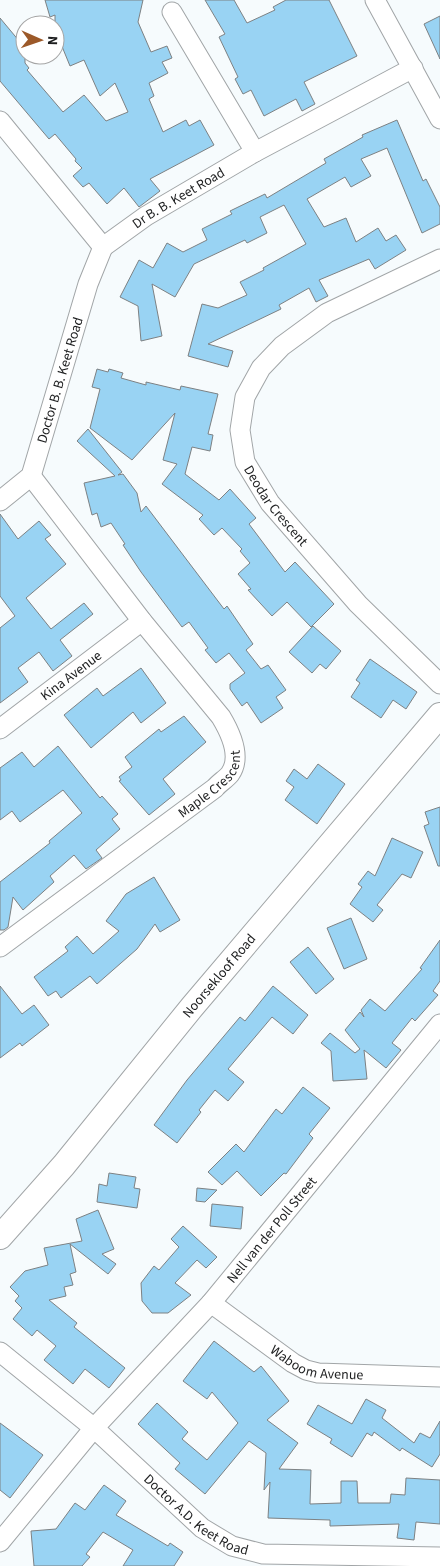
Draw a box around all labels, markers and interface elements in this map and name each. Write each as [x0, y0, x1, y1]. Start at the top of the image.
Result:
north arrow [15, 15, 65, 65]
text: N [42, 35, 62, 45]
street label: Dr B. B. Keet Road [128, 163, 229, 234]
street label: Doctor B. B. Keet Road [32, 315, 89, 446]
street label: Deodar Crescent [238, 462, 312, 551]
street label: Kina Avenue [37, 646, 106, 706]
street label: Maple Crescent [174, 749, 246, 823]
street label: Noorsekloof Road [178, 930, 261, 1022]
street label: Nell van der Poll Street [222, 1172, 322, 1288]
street label: Waboom Avenue [266, 1340, 364, 1385]
street label: Doctor A.D. Keet Road [139, 1470, 251, 1561]

